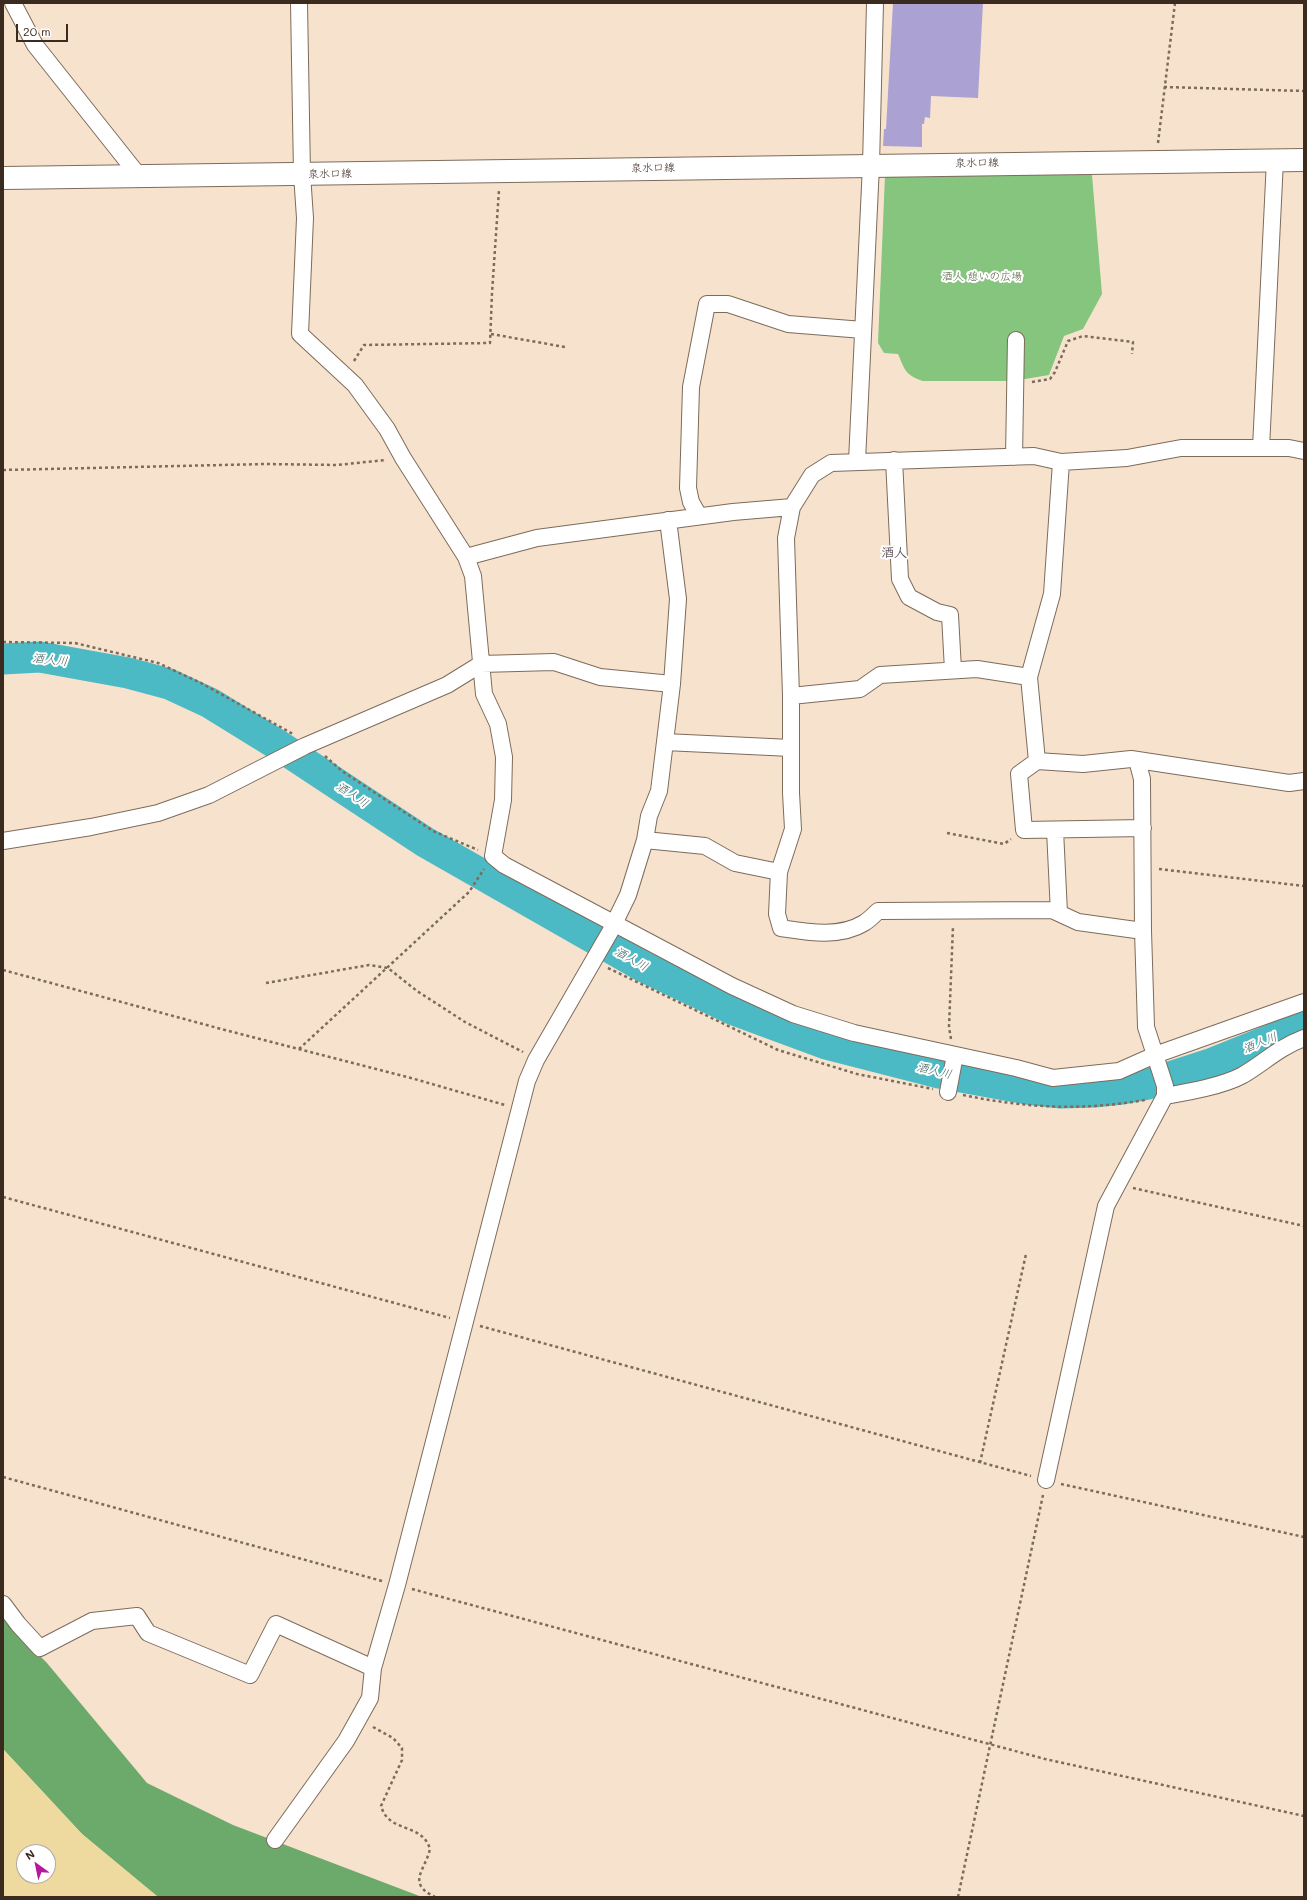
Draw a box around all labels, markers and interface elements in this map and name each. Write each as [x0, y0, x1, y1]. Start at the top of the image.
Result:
scale bar [18, 16, 70, 42]
text: 20 m [23, 23, 51, 39]
street label: 泉水口線 [955, 156, 999, 170]
street label: 泉水口線 [631, 161, 675, 175]
street label: 泉水口線 [308, 167, 352, 181]
park label: 酒人 憩いの広場 [942, 270, 1022, 284]
district label: 酒人 [881, 545, 907, 561]
water label: 酒人川 [31, 651, 69, 669]
water label: 酒人川 [333, 779, 371, 811]
water label: 酒人川 [612, 944, 650, 974]
water label: 酒人川 [1241, 1030, 1279, 1056]
water label: 酒人川 [915, 1060, 953, 1082]
north arrow [16, 1844, 56, 1884]
text: N [22, 1846, 37, 1863]

